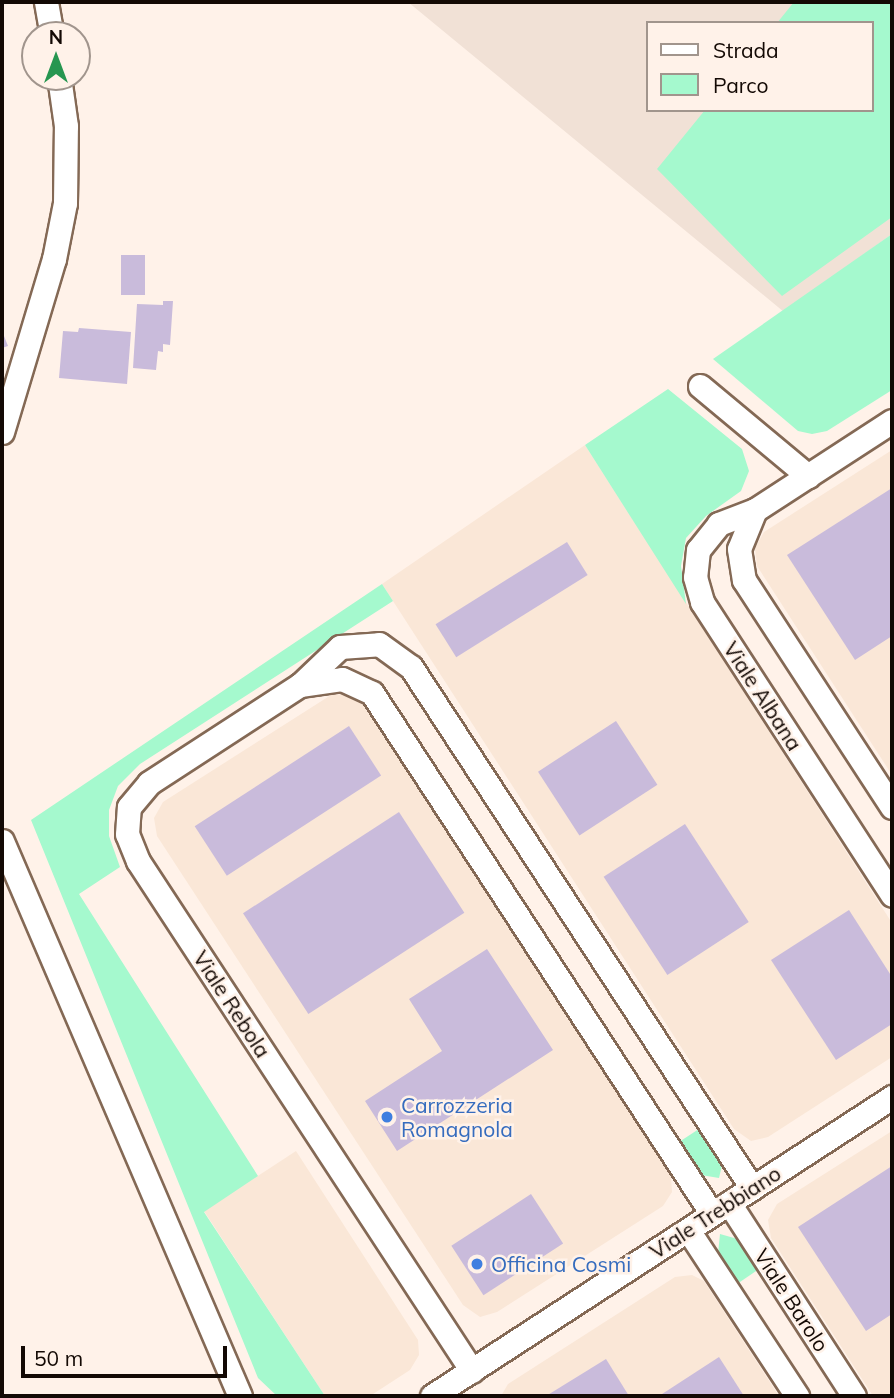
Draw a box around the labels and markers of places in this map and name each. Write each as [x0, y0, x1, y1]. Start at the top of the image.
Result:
place label: Carrozzeria Romagnola [401, 1092, 513, 1142]
marker: Carrozzeria Romagnola [379, 1109, 395, 1125]
place label: Officina Cosmi [491, 1251, 631, 1277]
marker: Officina Cosmi [469, 1256, 485, 1272]

